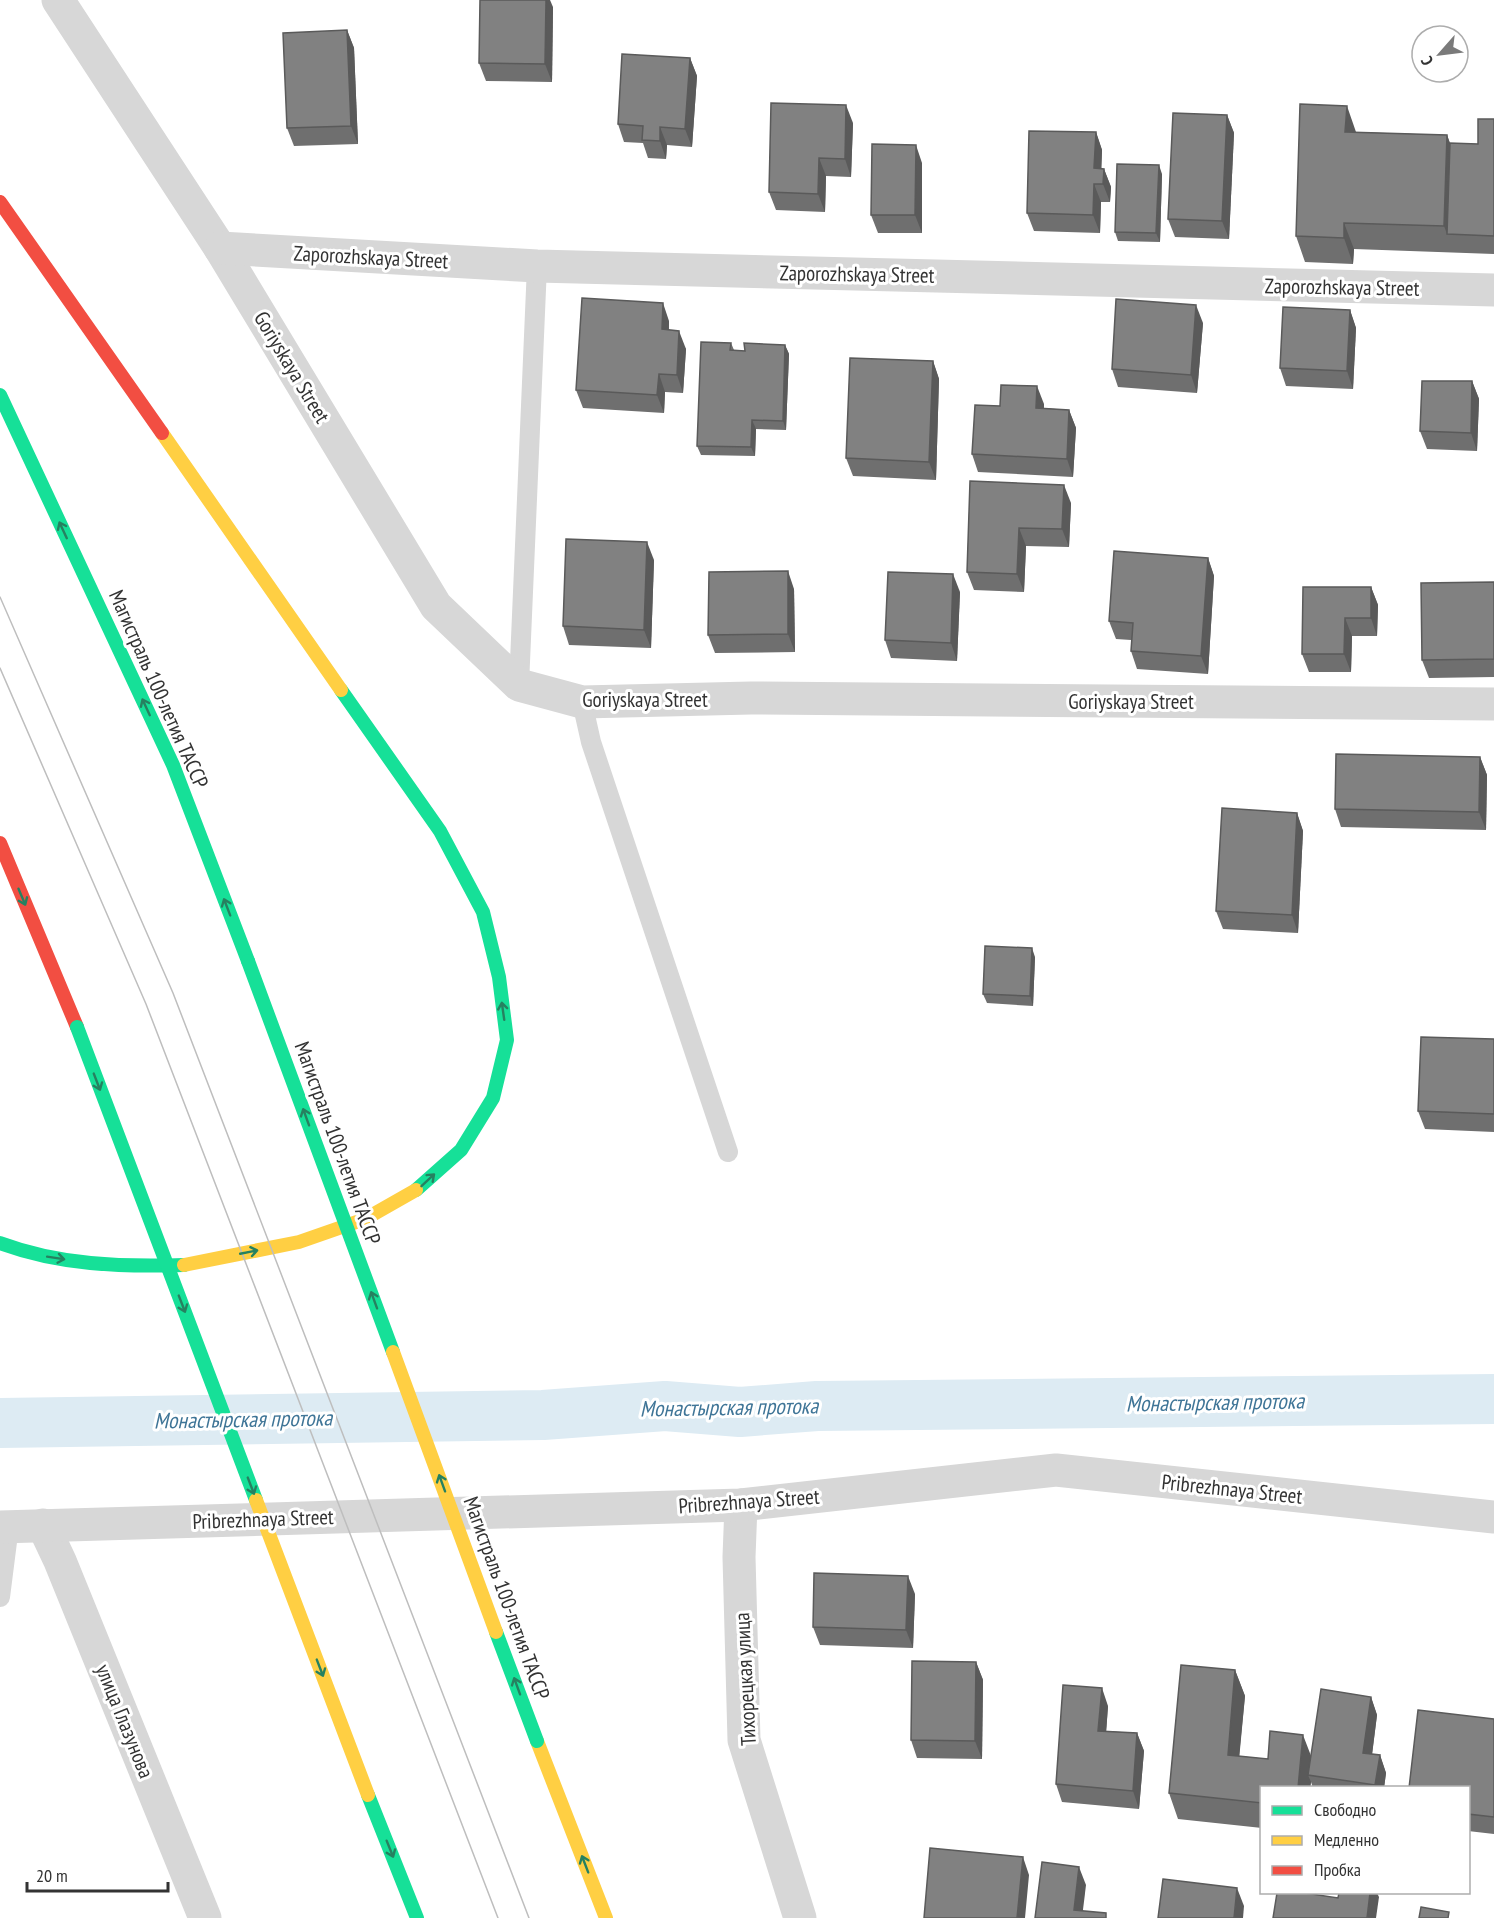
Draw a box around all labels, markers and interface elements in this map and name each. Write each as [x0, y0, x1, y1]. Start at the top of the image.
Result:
north arrow [1410, 24, 1470, 84]
text: С [1416, 53, 1437, 69]
street label: Zaporozhskaya Street [293, 239, 449, 275]
street label: Zaporozhskaya Street [779, 259, 935, 289]
street label: Zaporozhskaya Street [1264, 272, 1420, 302]
street label: Goriyskaya Street [248, 306, 336, 428]
one-way arrow [57, 521, 69, 539]
street label: Магистраль 100-летия ТАССР [103, 586, 215, 792]
street label: Goriyskaya Street [582, 686, 708, 713]
street label: Goriyskaya Street [1068, 688, 1194, 715]
one-way arrow [140, 698, 152, 716]
one-way arrow [17, 887, 28, 906]
one-way arrow [221, 898, 232, 916]
one-way arrow [498, 1001, 509, 1021]
street label: Магистраль 100-летия ТАССР [289, 1038, 387, 1248]
one-way arrow [93, 1072, 104, 1091]
one-way arrow [300, 1109, 311, 1127]
one-way arrow [421, 1173, 436, 1187]
one-way arrow [239, 1246, 259, 1257]
one-way arrow [46, 1253, 66, 1264]
one-way arrow [368, 1291, 379, 1310]
one-way arrow [177, 1294, 188, 1312]
water label: Монастырская протока [1126, 1386, 1305, 1418]
water label: Монастырская протока [640, 1391, 819, 1423]
water label: Монастырская протока [154, 1403, 333, 1435]
street label: Pribrezhnaya Street [1160, 1468, 1304, 1510]
one-way arrow [435, 1474, 446, 1493]
one-way arrow [246, 1476, 257, 1495]
street label: Pribrezhnaya Street [678, 1483, 821, 1519]
street label: Магистраль 100-летия ТАССР [458, 1493, 556, 1703]
street label: Pribrezhnaya Street [192, 1503, 334, 1535]
street label: Тихорецкая улица [728, 1612, 762, 1746]
one-way arrow [315, 1658, 326, 1677]
street label: улица Глазунова [90, 1660, 160, 1782]
one-way arrow [510, 1677, 521, 1695]
legend [1260, 1786, 1470, 1894]
text: Свободно [1314, 1798, 1377, 1821]
text: Медленно [1314, 1828, 1379, 1851]
one-way arrow [385, 1839, 396, 1858]
scale bar [27, 1855, 168, 1893]
one-way arrow [579, 1855, 590, 1873]
text: Пробка [1314, 1858, 1361, 1881]
text: 20 m [36, 1864, 68, 1887]

